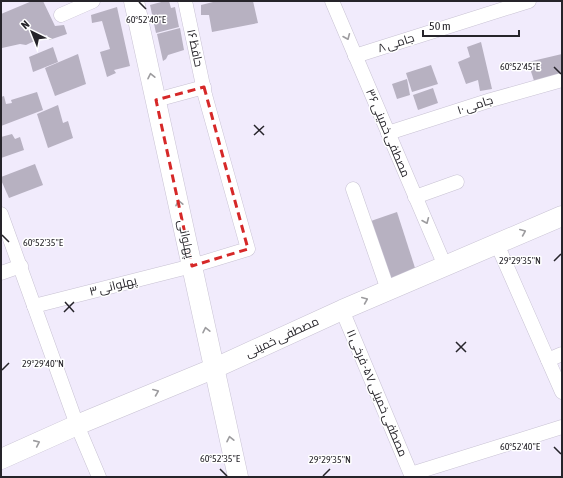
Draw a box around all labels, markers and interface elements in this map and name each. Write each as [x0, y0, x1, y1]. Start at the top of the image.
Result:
north arrow [12, 12, 52, 52]
scale bar [423, 12, 519, 38]
text: 60°52'40"E [126, 14, 167, 25]
text: N [19, 18, 32, 31]
text: 50 m [429, 19, 451, 33]
street label: حافظ ۱۶ [184, 28, 206, 68]
street label: جامی ۸ [376, 31, 416, 55]
one-way arrow [342, 32, 350, 40]
text: 60°52'45"E [500, 61, 541, 72]
one-way arrow [147, 73, 155, 79]
street label: مصطفی خمینی ۳۶ [363, 87, 413, 179]
street label: جامی ۱۰ [455, 93, 495, 117]
one-way arrow [175, 200, 183, 206]
one-way arrow [421, 216, 429, 224]
street label: پهلوانی [173, 219, 197, 261]
one-way arrow [520, 229, 527, 237]
text: 60°52'35"E [23, 237, 64, 248]
text: 29°29'35"N [499, 255, 541, 266]
street label: پهلوانی ۳ [88, 273, 140, 301]
one-way arrow [361, 297, 369, 305]
street label: مصطفی خمینی [243, 314, 321, 360]
one-way arrow [203, 327, 211, 333]
street label: مصطفی خمینی ۵۷- فرخی ۱۱ [344, 327, 410, 459]
text: 29°29'40"N [22, 358, 64, 369]
one-way arrow [152, 389, 160, 397]
one-way arrow [227, 436, 235, 442]
one-way arrow [32, 440, 40, 448]
text: 60°52'40"E [500, 441, 541, 452]
text: 60°52'35"E [200, 453, 241, 464]
text: 29°29'35"N [309, 454, 351, 465]

